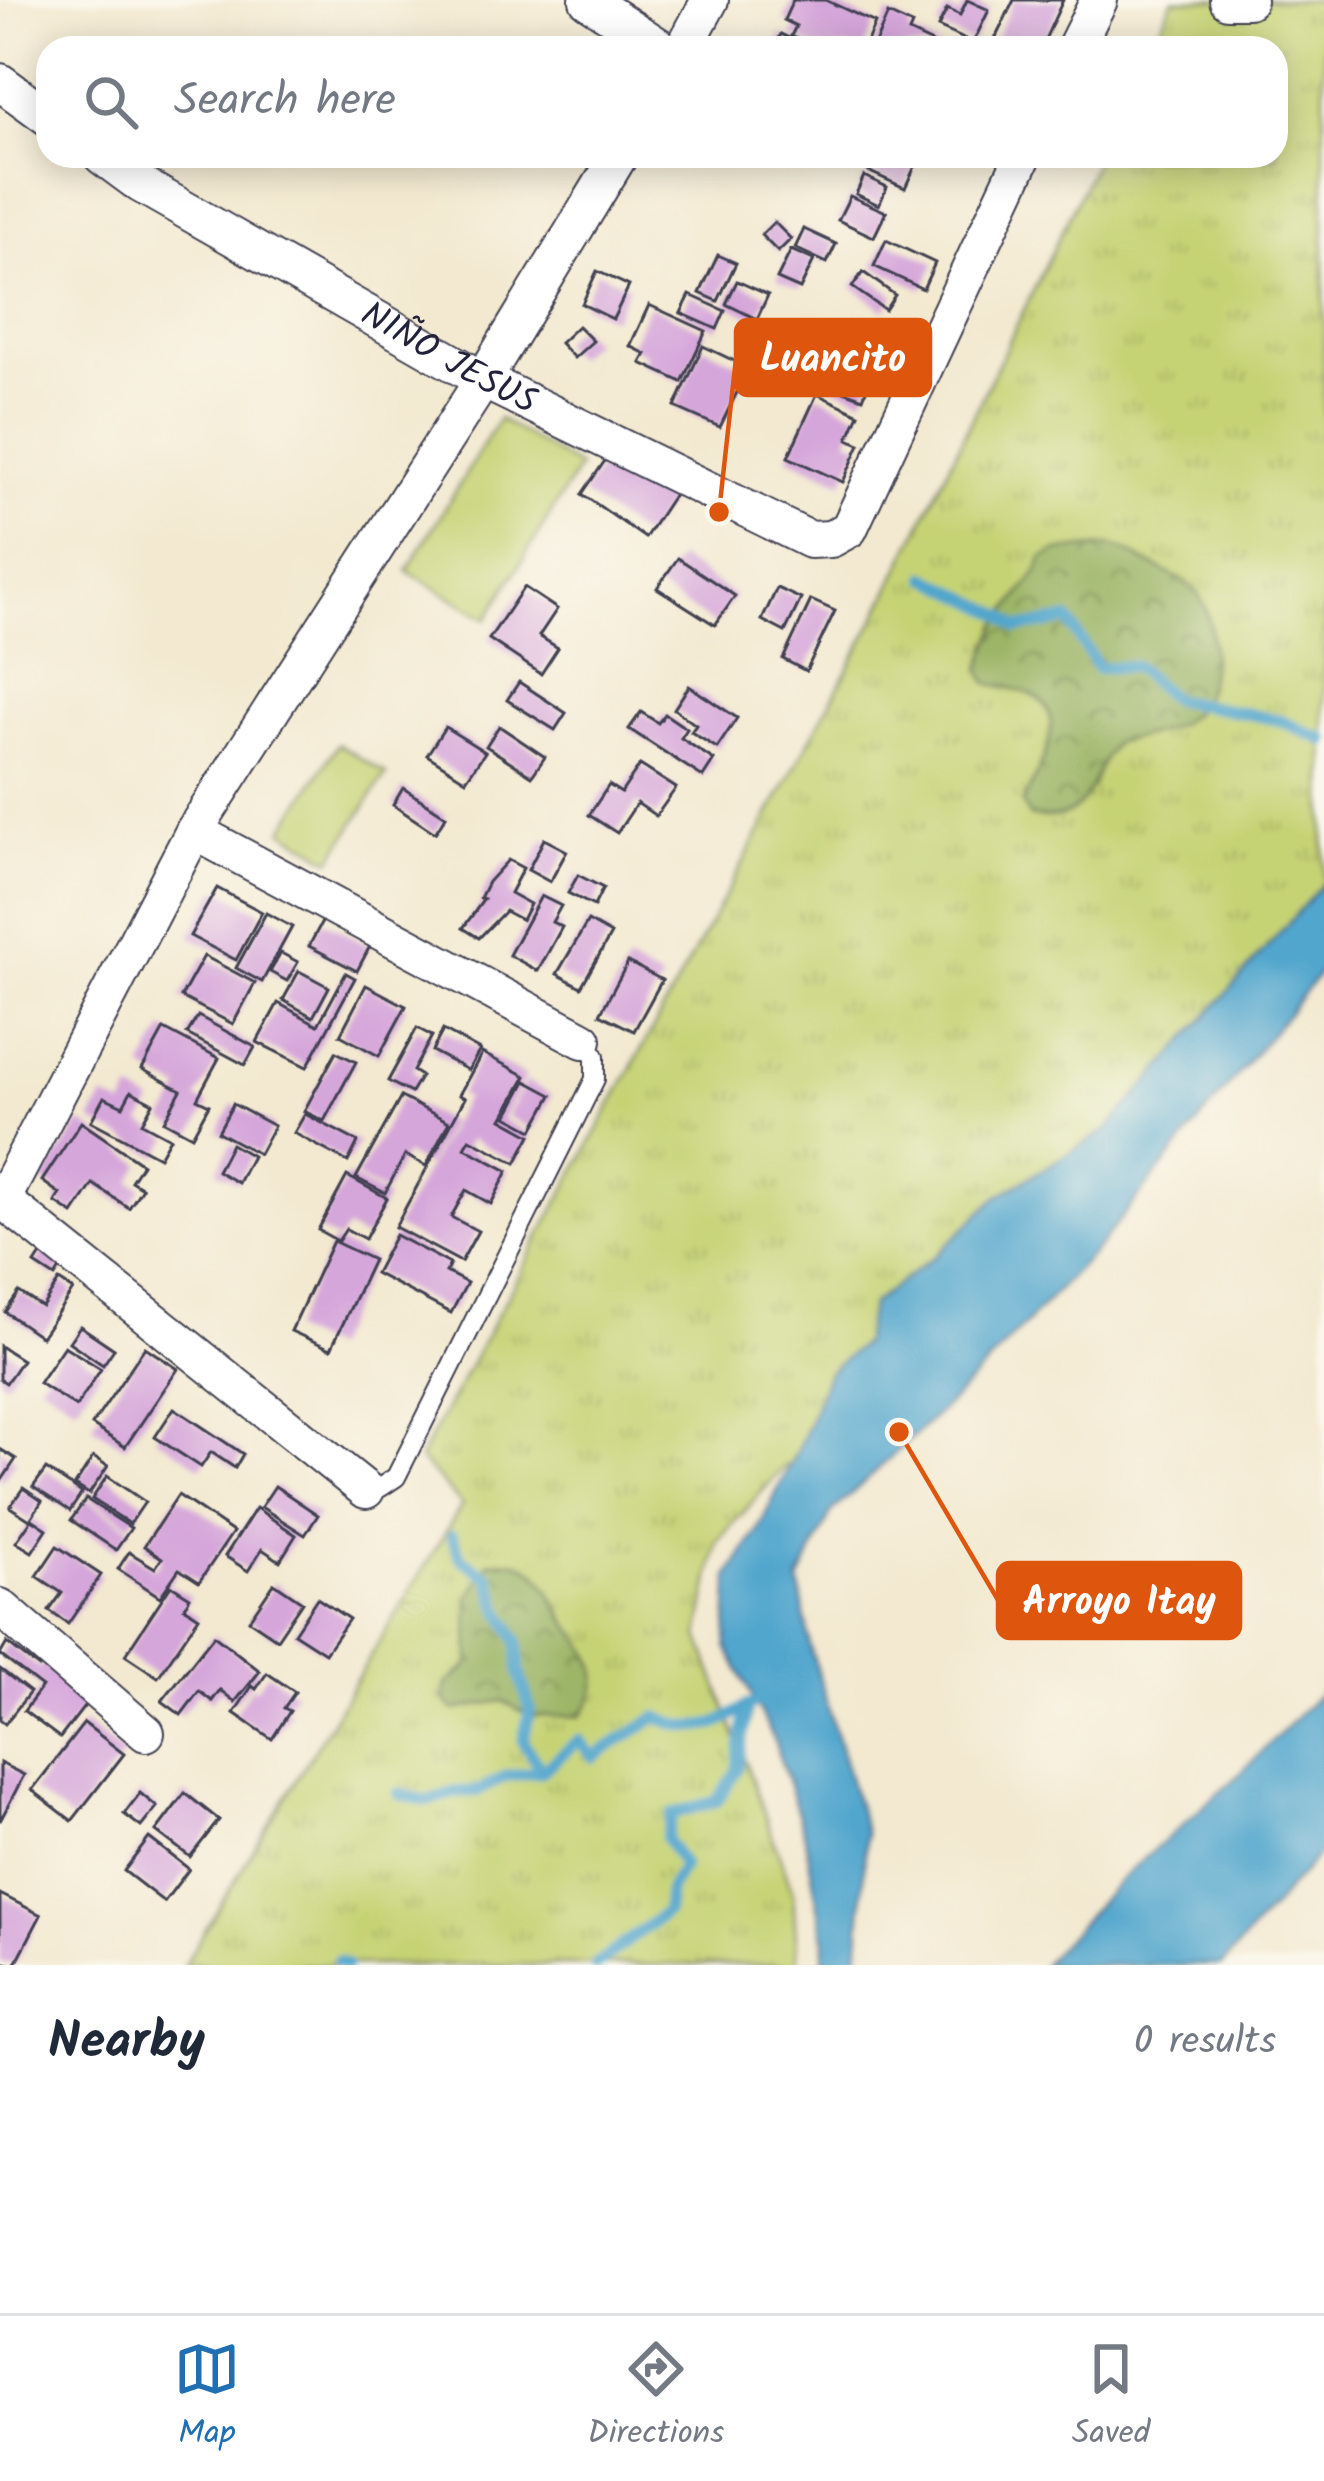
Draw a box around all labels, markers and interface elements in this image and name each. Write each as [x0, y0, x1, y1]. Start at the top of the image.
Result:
search box [36, 36, 1288, 168]
text: Search here [174, 66, 396, 138]
icon: search [78, 69, 144, 135]
street label: NIÑO JESUS [350, 287, 547, 431]
callout: Luancito [736, 320, 930, 395]
text: Luancito [760, 330, 906, 392]
callout: Arroyo Itay [998, 1563, 1240, 1638]
text: Arroyo Itay [1022, 1573, 1216, 1635]
text: Nearby [48, 2003, 205, 2084]
text: 0 results [1134, 2012, 1276, 2074]
tab: Map [174, 2336, 240, 2461]
tab: Directions [587, 2336, 724, 2461]
tab: Saved [1072, 2336, 1150, 2461]

